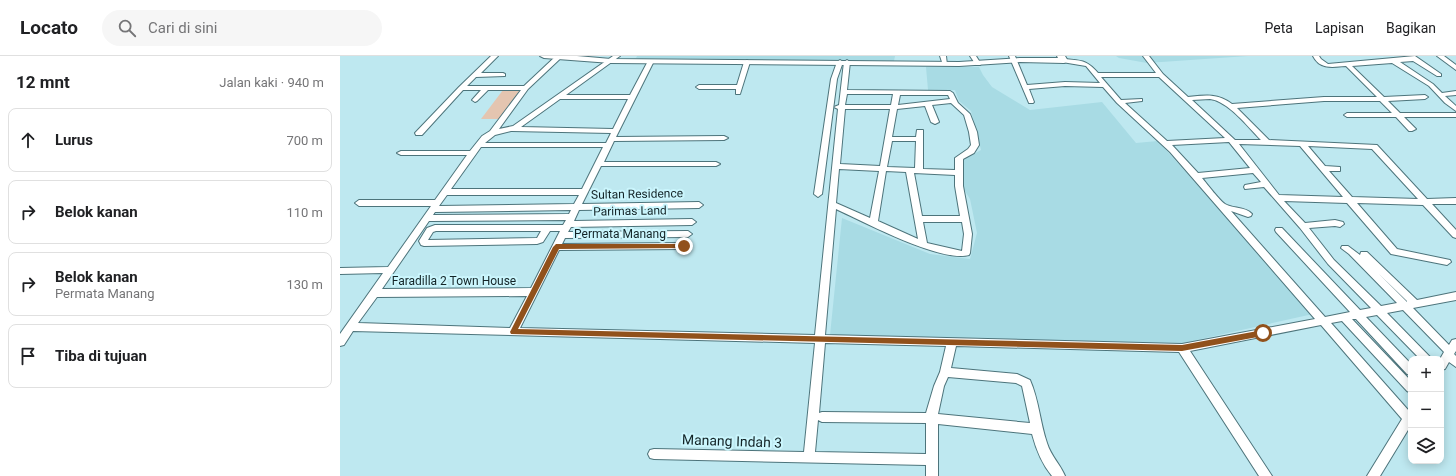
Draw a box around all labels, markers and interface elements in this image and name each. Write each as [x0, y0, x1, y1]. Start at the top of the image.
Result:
search box [102, 10, 382, 46]
text: Locato [20, 16, 78, 39]
icon: search [116, 17, 138, 39]
text: Cari di sini [148, 19, 218, 37]
text: Peta [1265, 20, 1293, 36]
text: Lapisan [1315, 20, 1364, 36]
text: Bagikan [1386, 20, 1436, 36]
text: 12 mnt [16, 72, 70, 92]
text: Jalan kaki · 940 m [219, 75, 324, 90]
icon: ahead [17, 129, 39, 151]
text: Lurus [55, 131, 93, 149]
text: 700 m [286, 133, 323, 148]
street label: Sultan Residence [591, 186, 683, 202]
icon: right [17, 201, 39, 223]
text: Belok kanan [55, 203, 138, 221]
street label: Parimas Land [593, 203, 667, 219]
text: 110 m [286, 205, 323, 220]
street label: Permata Manang [574, 227, 666, 241]
route end [675, 237, 693, 255]
text: Belok kanan [55, 268, 138, 286]
icon: right [17, 273, 39, 295]
street label: Faradilla 2 Town House [392, 274, 516, 288]
text: 130 m [286, 277, 323, 292]
text: Permata Manang [55, 286, 155, 301]
route start [1254, 324, 1272, 342]
icon: arrive [17, 345, 39, 367]
text: Tiba di tujuan [55, 347, 147, 365]
map controls [1408, 356, 1444, 464]
button: + [1408, 356, 1444, 392]
button: − [1408, 392, 1444, 428]
button: layers [1408, 428, 1444, 464]
street label: Manang Indah 3 [682, 431, 782, 451]

